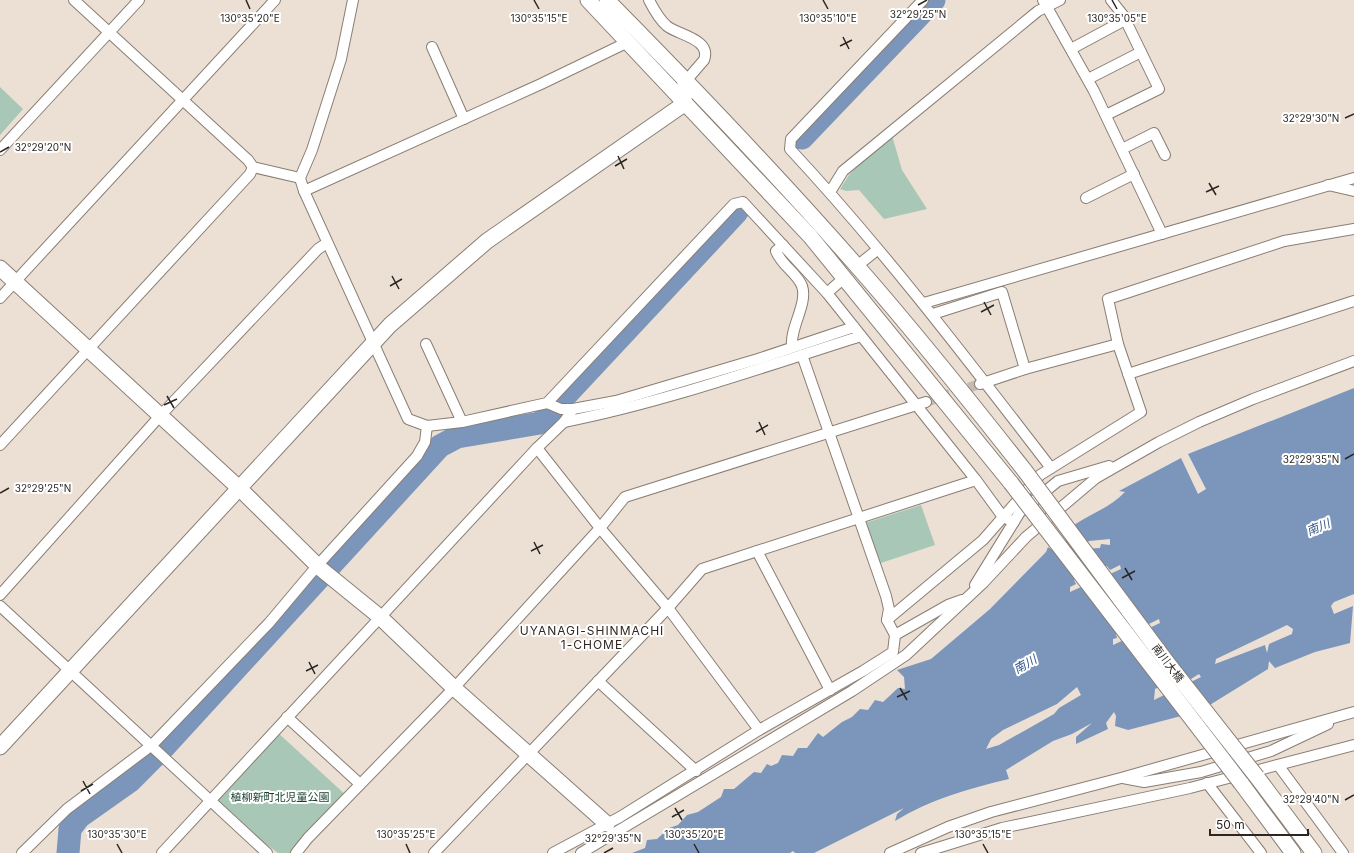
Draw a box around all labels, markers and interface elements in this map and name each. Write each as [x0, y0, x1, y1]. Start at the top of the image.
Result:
text: 32°29'25"N [890, 8, 946, 20]
text: 130°35'20"E [220, 12, 280, 24]
text: 130°35'15"E [510, 12, 568, 24]
text: 130°35'10"E [799, 12, 857, 24]
text: 130°35'05"E [1087, 12, 1147, 24]
text: 32°29'30"N [1283, 112, 1339, 124]
text: 32°29'20"N [15, 141, 71, 153]
text: 32°29'35"N [1283, 453, 1339, 465]
text: 32°29'25"N [15, 482, 71, 494]
water label: 南川 [1304, 515, 1334, 539]
district label: UYANAGI-SHINMACHI 1-CHOME [520, 623, 664, 652]
street label: 南川大橋 [1149, 641, 1187, 685]
water label: 南川 [1011, 651, 1041, 676]
park label: 植柳新町北児童公園 [231, 790, 330, 804]
text: 32°29'40"N [1283, 793, 1339, 805]
scale bar [1210, 811, 1308, 837]
text: 50 m [1216, 817, 1245, 832]
text: 130°35'30"E [87, 828, 147, 840]
text: 130°35'25"E [376, 828, 436, 840]
text: 130°35'20"E [664, 828, 724, 840]
text: 130°35'15"E [954, 828, 1012, 840]
text: 32°29'35"N [585, 832, 641, 844]

